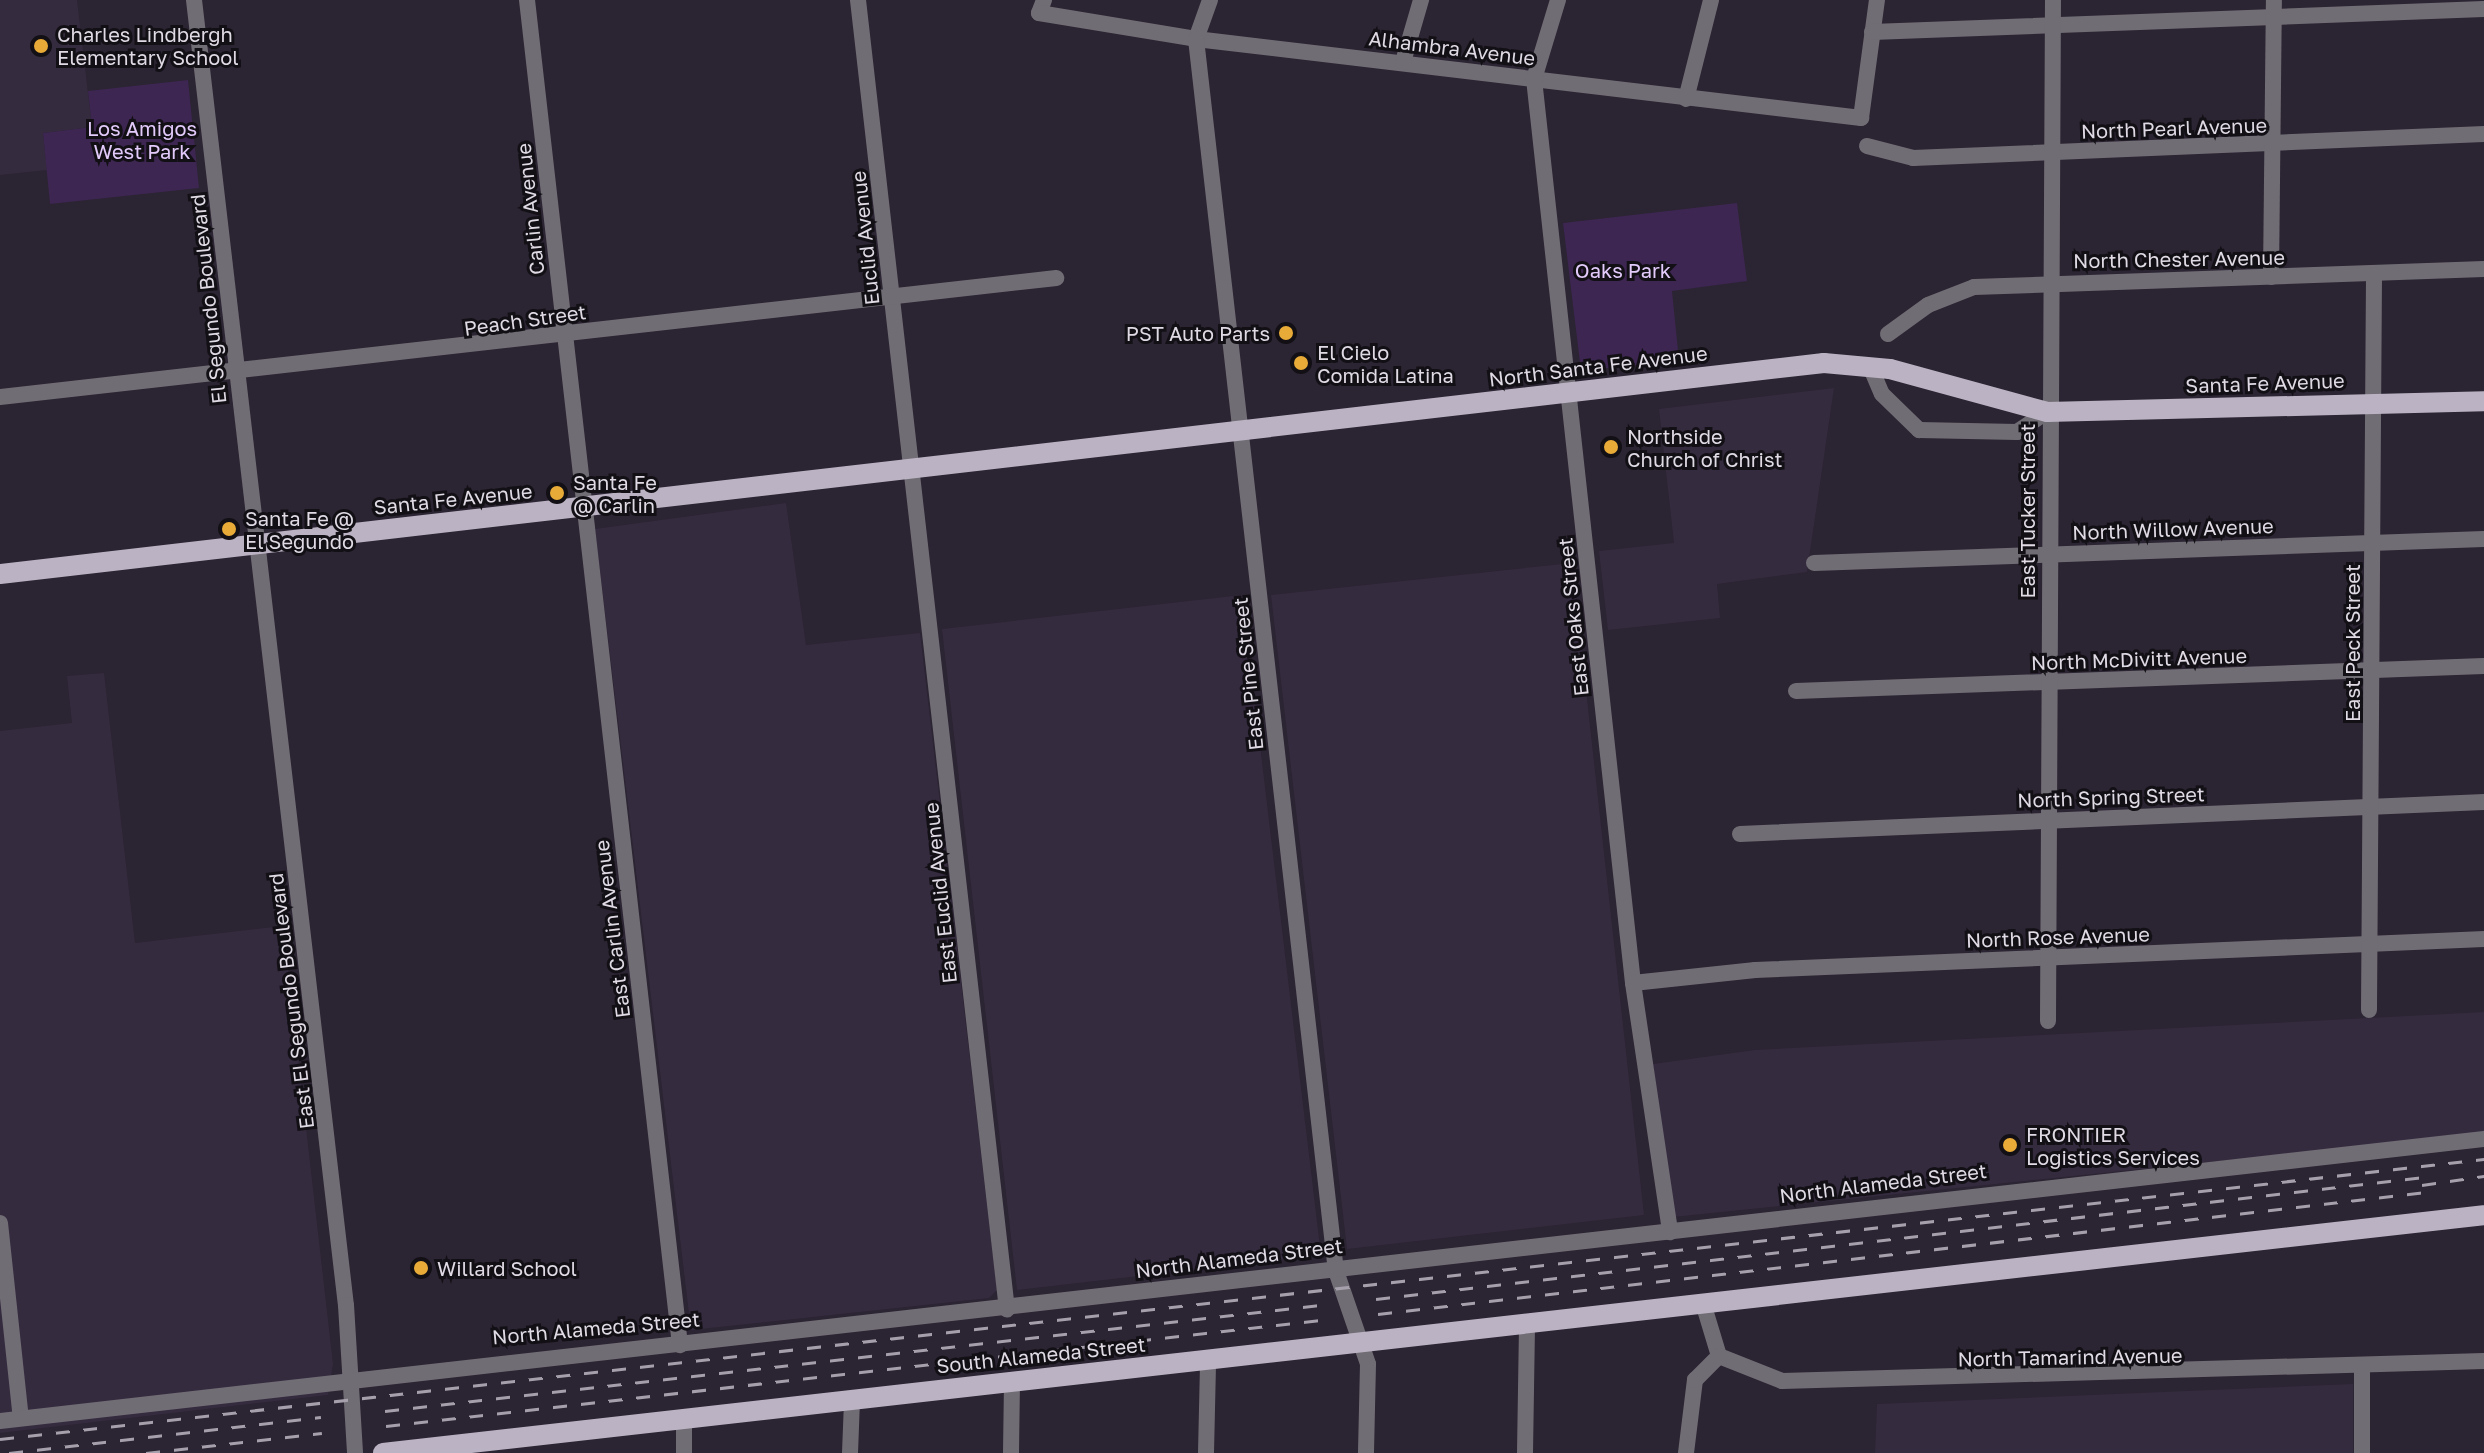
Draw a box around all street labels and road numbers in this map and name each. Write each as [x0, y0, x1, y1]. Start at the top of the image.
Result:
street label: Alhambra Avenue [1367, 26, 1537, 70]
street label: North Pearl Avenue [2080, 113, 2268, 143]
street label: Carlin Avenue [511, 142, 549, 276]
street label: Euclid Avenue [846, 170, 884, 306]
street label: El Segundo Boulevard [185, 193, 231, 405]
street label: North Chester Avenue [2073, 245, 2285, 273]
street label: Peach Street [462, 300, 588, 340]
street label: North Santa Fe Avenue [1487, 341, 1709, 391]
street label: Santa Fe Avenue [2185, 368, 2345, 398]
street label: East Tucker Street [2015, 424, 2039, 598]
street label: Santa Fe Avenue [372, 479, 534, 519]
street label: North Willow Avenue [2072, 513, 2274, 545]
street label: East Oaks Street [1553, 537, 1593, 697]
street label: East Peck Street [2340, 564, 2364, 722]
street label: East Pine Street [1228, 596, 1268, 752]
street label: North McDivitt Avenue [2031, 643, 2247, 675]
street label: North Spring Street [2017, 782, 2205, 812]
street label: East Euclid Avenue [919, 801, 961, 985]
street label: East Carlin Avenue [589, 839, 635, 1019]
street label: East El Segundo Boulevard [263, 872, 319, 1130]
street label: North Rose Avenue [1966, 922, 2150, 952]
street label: North Alameda Street [1778, 1158, 1988, 1208]
street label: North Alameda Street [1134, 1233, 1344, 1283]
street label: North Alameda Street [491, 1307, 701, 1349]
street label: South Alameda Street [935, 1332, 1147, 1378]
street label: North Tamarind Avenue [1957, 1343, 2183, 1371]

